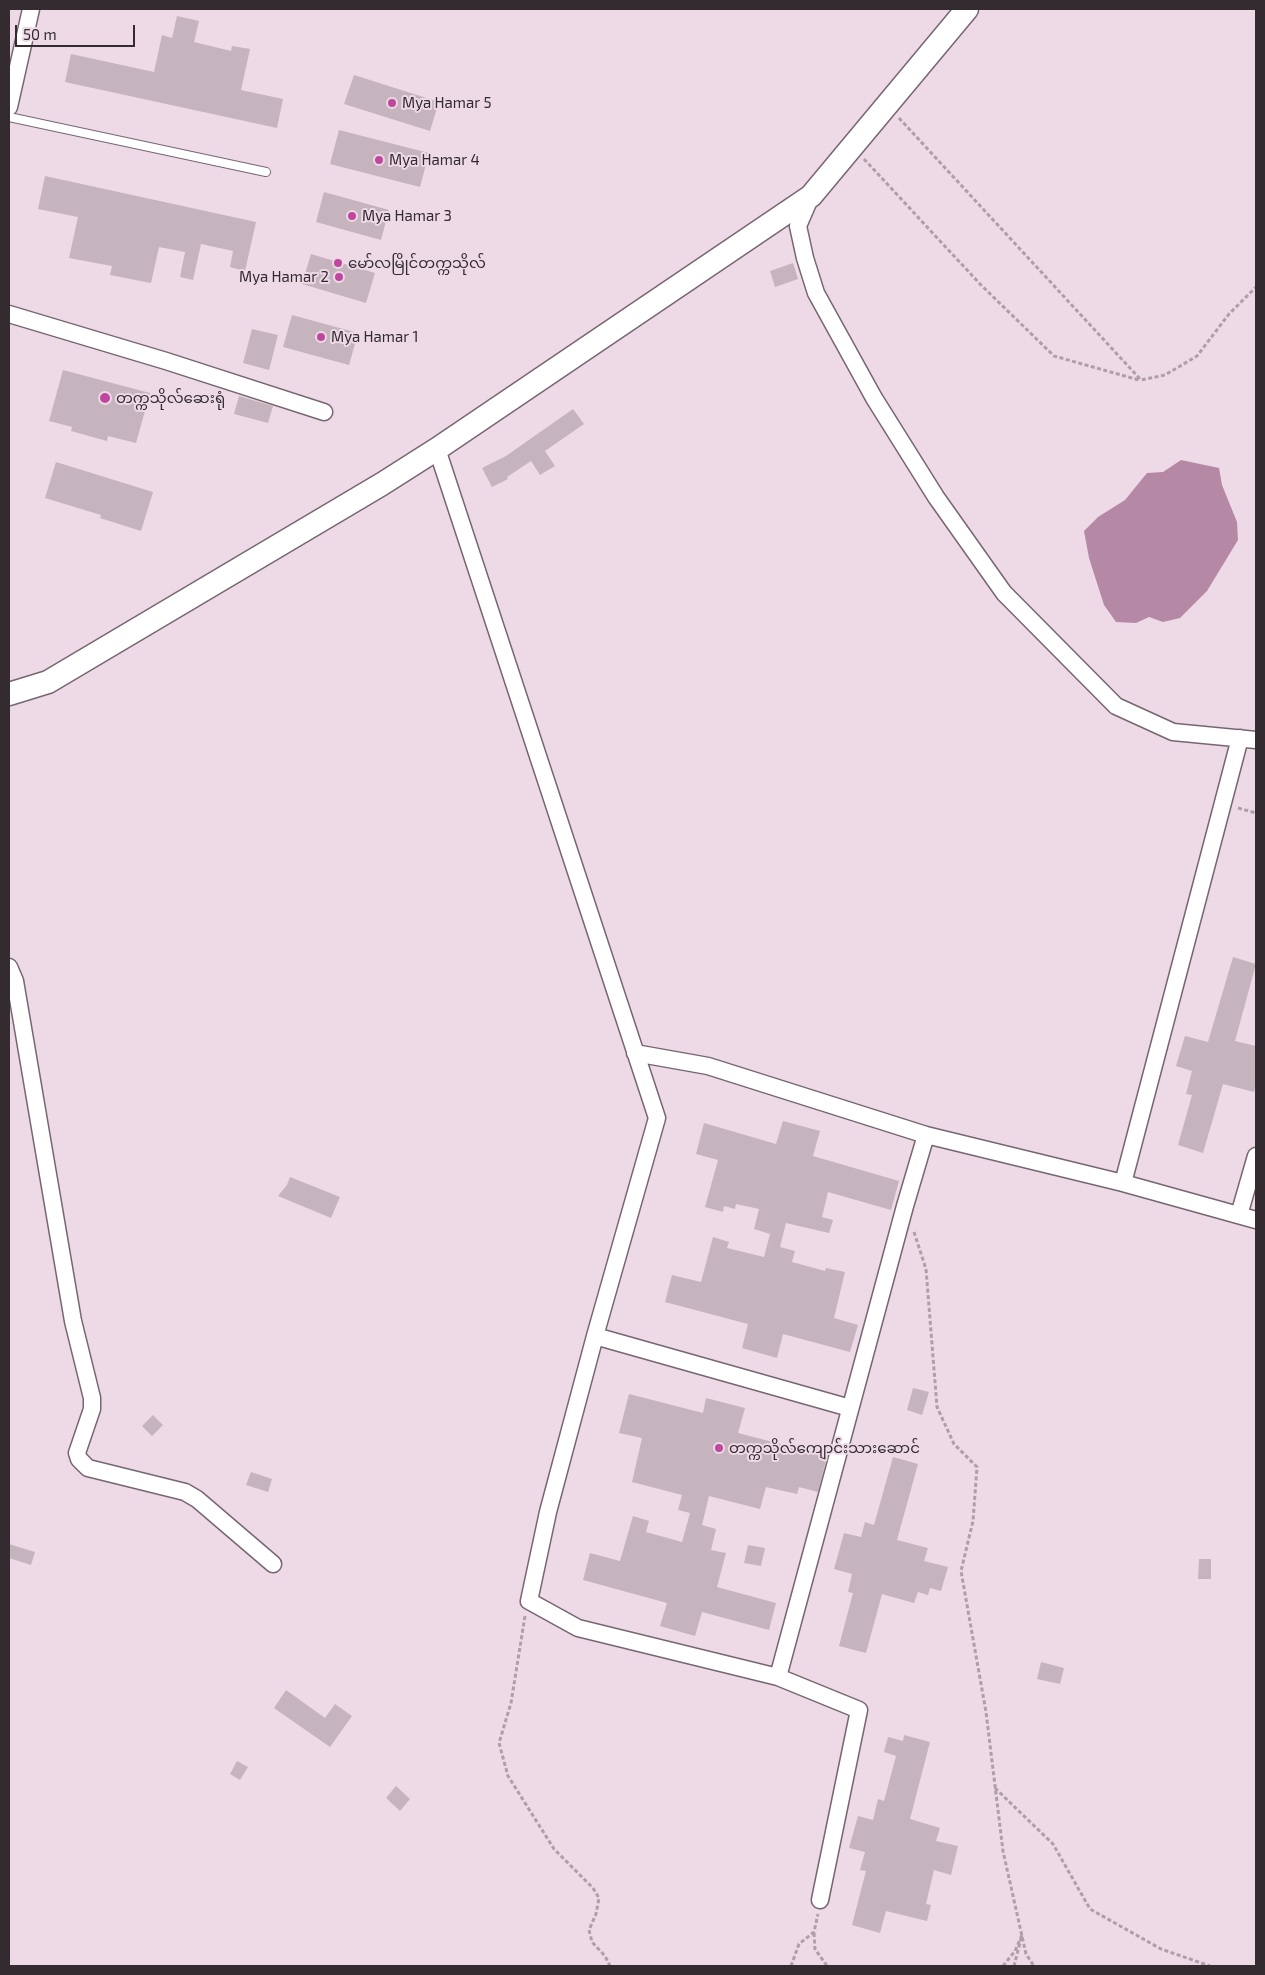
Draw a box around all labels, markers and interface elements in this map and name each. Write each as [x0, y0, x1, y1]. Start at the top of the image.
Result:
scale bar [18, 15, 138, 47]
text: 50 m [23, 25, 57, 43]
place label: Mya Hamar 5 [402, 94, 492, 112]
marker: Mya Hamar 5 [386, 97, 398, 109]
place label: Mya Hamar 4 [389, 151, 480, 169]
marker: Mya Hamar 4 [373, 154, 385, 166]
place label: Mya Hamar 3 [362, 207, 452, 225]
marker: Mya Hamar 3 [346, 210, 358, 222]
place label: မော်လမြိုင်တက္ကသိုလ် [348, 254, 486, 272]
marker: မော်လမြိုင်တက္ကသိုလ် [332, 257, 344, 269]
place label: Mya Hamar 2 [239, 268, 329, 286]
marker: Mya Hamar 2 [333, 271, 345, 283]
place label: Mya Hamar 1 [331, 328, 419, 346]
marker: Mya Hamar 1 [315, 331, 327, 343]
place label: တက္ကသိုလ်ဆေးရုံ [116, 389, 225, 407]
marker: တက္ကသိုလ်ဆေးရုံ [98, 391, 112, 405]
place label: တက္ကသိုလ်ကျောင်းသားဆောင် [729, 1439, 920, 1457]
marker: တက္ကသိုလ်ကျောင်းသားဆောင် [713, 1442, 725, 1454]

